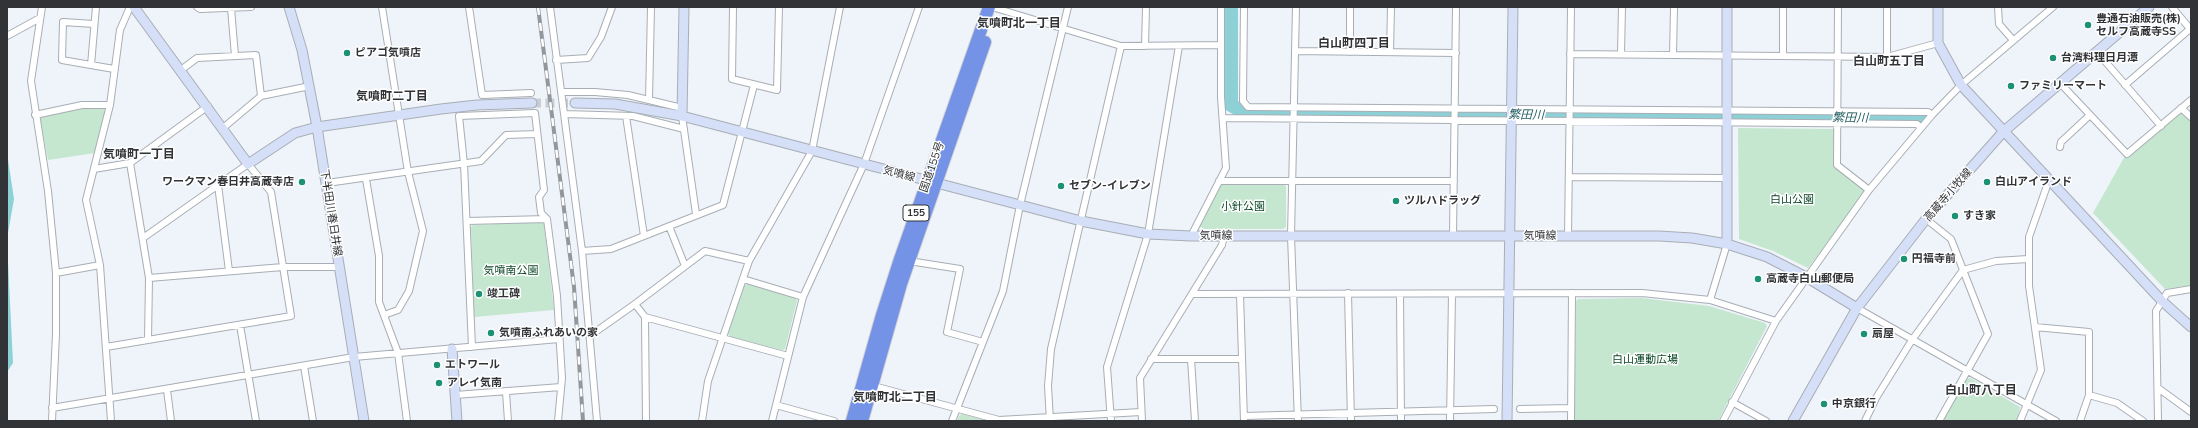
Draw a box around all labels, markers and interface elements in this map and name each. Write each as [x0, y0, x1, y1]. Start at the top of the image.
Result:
place label: 豊通石油販売(株) セルフ高蔵寺SS [2096, 12, 2181, 38]
district label: 気噴町北一丁目 [977, 16, 1061, 30]
marker: 豊通石油販売(株) セルフ高蔵寺SS [2083, 20, 2093, 30]
district label: 白山町四丁目 [1318, 36, 1390, 50]
place label: ピアゴ気噴店 [355, 46, 421, 60]
marker: ピアゴ気噴店 [342, 48, 352, 58]
place label: 台湾料理日月潭 [2061, 51, 2138, 65]
marker: 台湾料理日月潭 [2048, 53, 2058, 63]
district label: 白山町五丁目 [1853, 54, 1925, 68]
place label: ファミリーマート [2019, 79, 2107, 93]
marker: ファミリーマート [2006, 81, 2016, 91]
district label: 気噴町二丁目 [356, 89, 428, 103]
water label: 繁田川 [1508, 107, 1544, 123]
water label: 繁田川 [1832, 110, 1868, 126]
street label: 国道155号 [917, 140, 947, 194]
district label: 気噴町一丁目 [103, 147, 175, 161]
street label: 気噴線 [881, 163, 917, 185]
street label: 高蔵寺小牧線 [1921, 166, 1975, 224]
street label: 下半田川春日井線 [318, 169, 344, 257]
place label: ワークマン春日井高蔵寺店 [162, 175, 294, 189]
place label: 白山アイランド [1995, 175, 2072, 189]
marker: ワークマン春日井高蔵寺店 [297, 177, 307, 187]
marker: 白山アイランド [1982, 177, 1992, 187]
place label: セブン-イレブン [1069, 179, 1151, 193]
marker: セブン-イレブン [1056, 181, 1066, 191]
park label: 白山公園 [1770, 193, 1814, 207]
place label: ツルハドラッグ [1404, 194, 1481, 208]
marker: ツルハドラッグ [1391, 196, 1401, 206]
park label: 小針公園 [1221, 200, 1265, 214]
road number: 155 [903, 205, 929, 221]
place label: すき家 [1963, 209, 1996, 223]
marker: すき家 [1950, 211, 1960, 221]
street label: 気噴線 [1200, 229, 1232, 243]
street label: 気噴線 [1524, 229, 1556, 243]
place label: 円福寺前 [1912, 252, 1956, 266]
marker: 円福寺前 [1899, 254, 1909, 264]
park label: 気噴南公園 [484, 264, 538, 278]
place label: 高蔵寺白山郵便局 [1766, 272, 1854, 286]
marker: 高蔵寺白山郵便局 [1753, 274, 1763, 284]
place label: 竣工碑 [487, 287, 520, 301]
marker: 竣工碑 [474, 289, 484, 299]
place label: 気噴南ふれあいの家 [499, 326, 598, 340]
place label: 扇屋 [1872, 327, 1894, 341]
marker: 気噴南ふれあいの家 [486, 328, 496, 338]
marker: 扇屋 [1859, 329, 1869, 339]
park label: 白山運動広場 [1612, 353, 1678, 367]
place label: エトワール [445, 358, 500, 372]
marker: エトワール [432, 360, 442, 370]
place label: アレイ気南 [447, 376, 502, 390]
marker: アレイ気南 [434, 378, 444, 388]
district label: 白山町八丁目 [1945, 383, 2017, 397]
district label: 気噴町北二丁目 [853, 390, 937, 404]
place label: 中京銀行 [1832, 397, 1876, 411]
marker: 中京銀行 [1819, 399, 1829, 409]

